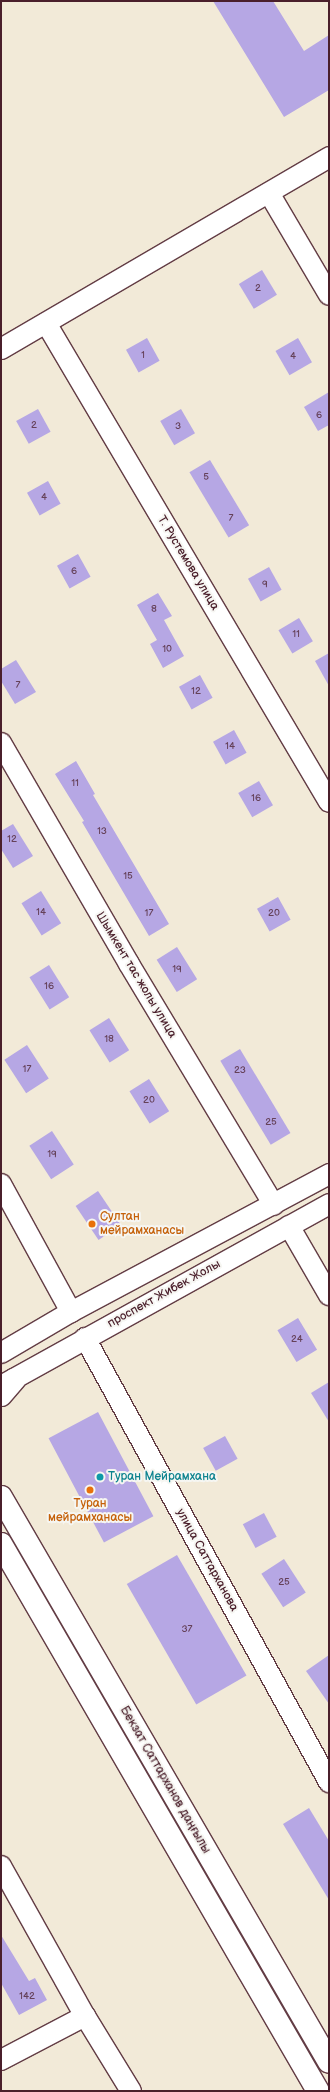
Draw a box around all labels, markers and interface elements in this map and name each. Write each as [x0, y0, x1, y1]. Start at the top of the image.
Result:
house number: 2 [255, 283, 261, 295]
house number: 1 [141, 350, 145, 362]
house number: 4 [290, 351, 296, 363]
house number: 6 [316, 410, 322, 422]
house number: 2 [31, 420, 37, 432]
house number: 3 [175, 421, 181, 433]
house number: 5 [203, 472, 209, 484]
house number: 4 [41, 492, 47, 504]
street label: Т. Рустемова улица [154, 513, 222, 613]
house number: 7 [229, 513, 233, 525]
house number: 6 [71, 566, 77, 578]
house number: 9 [262, 579, 268, 591]
house number: 8 [151, 604, 157, 616]
house number: 11 [292, 629, 300, 641]
house number: 10 [162, 644, 172, 656]
house number: 7 [16, 680, 20, 692]
house number: 12 [191, 686, 201, 698]
house number: 14 [225, 741, 235, 753]
house number: 11 [71, 778, 79, 790]
house number: 16 [251, 793, 261, 805]
house number: 13 [97, 826, 107, 838]
house number: 12 [7, 834, 17, 846]
house number: 15 [123, 871, 133, 883]
house number: 14 [36, 907, 46, 919]
house number: 17 [145, 908, 153, 920]
house number: 20 [268, 908, 280, 920]
street label: Шымкент тас жолы улица [93, 909, 179, 1041]
house number: 19 [172, 964, 182, 976]
house number: 16 [44, 981, 54, 993]
house number: 18 [104, 1034, 114, 1046]
house number: 17 [23, 1064, 31, 1076]
house number: 23 [234, 1065, 246, 1077]
house number: 20 [143, 1095, 155, 1107]
house number: 25 [265, 1117, 277, 1129]
house number: 19 [47, 1149, 57, 1161]
place label: Султан мейрамханасы [100, 1210, 184, 1238]
marker: Султан мейрамханасы [87, 1219, 97, 1229]
street label: проспект Жибек Жолы [105, 1257, 223, 1331]
house number: 24 [291, 1334, 303, 1346]
place label: Туран Мейрамхана [108, 1470, 216, 1484]
marker: Туран Мейрамхана [95, 1472, 105, 1482]
marker: Туран мейрамханасы [85, 1485, 95, 1495]
place label: Туран мейрамханасы [48, 1497, 132, 1525]
street label: улица Саттарханова [173, 1506, 241, 1614]
house number: 25 [278, 1577, 290, 1589]
house number: 37 [181, 1624, 193, 1636]
street label: Бекзат Саттарханов даңғылы [117, 1704, 213, 1856]
house number: 142 [19, 1991, 35, 2003]

